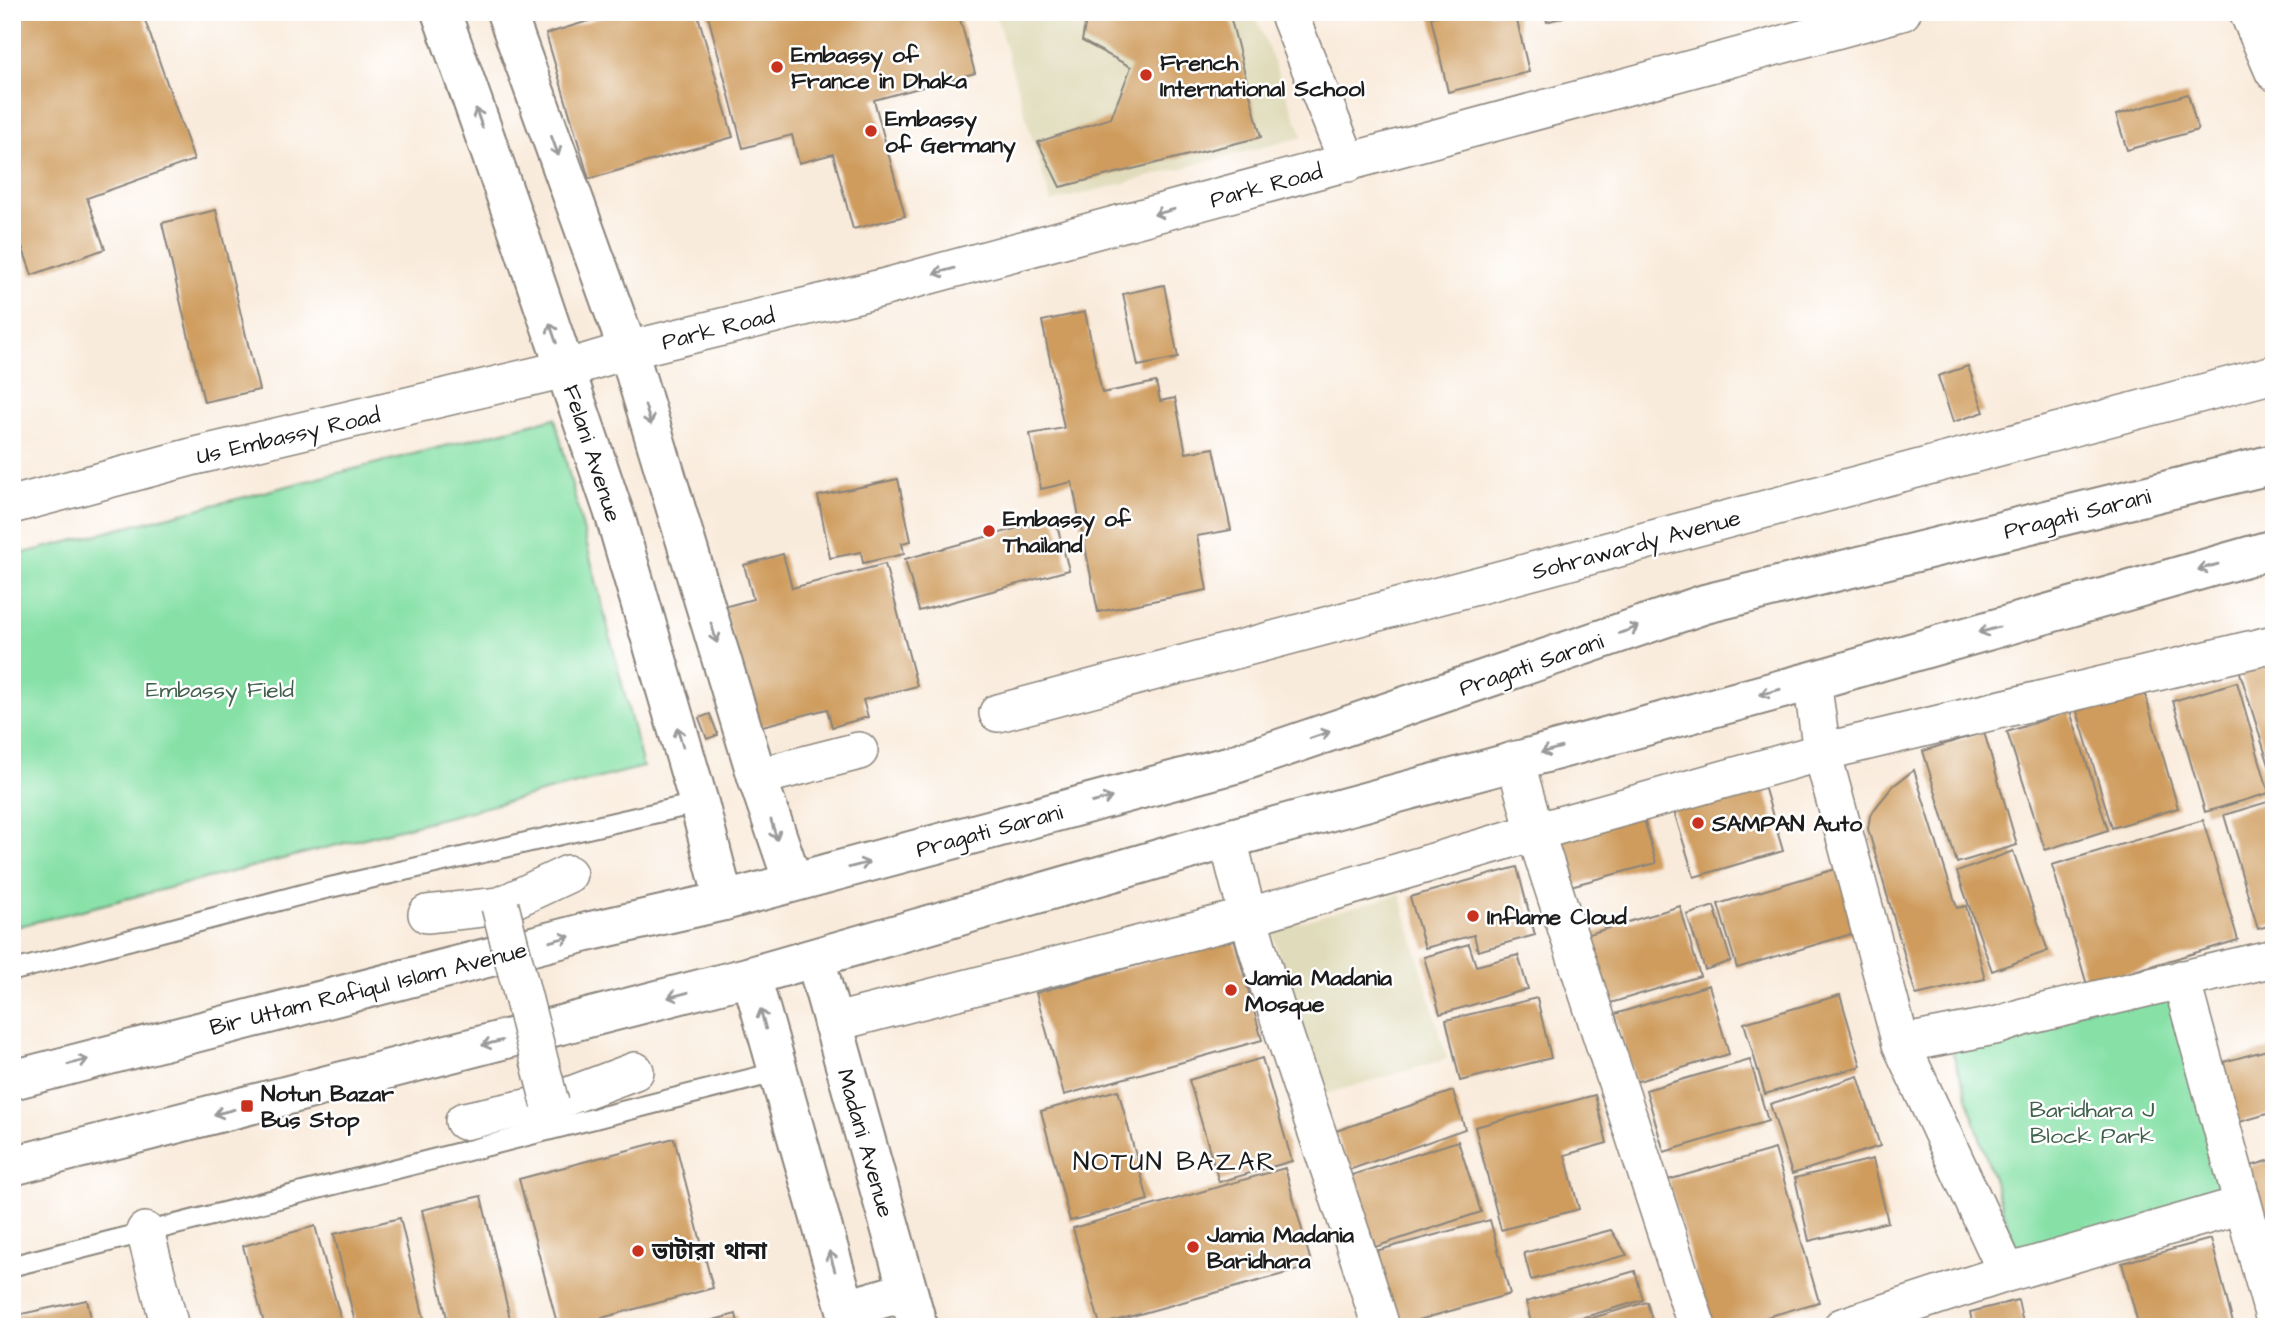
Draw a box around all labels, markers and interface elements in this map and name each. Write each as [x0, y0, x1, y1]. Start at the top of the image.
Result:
place label: Embassy of France in Dhaka [791, 39, 967, 97]
place label: French International School [1160, 47, 1365, 105]
marker: Embassy of France in Dhaka [769, 59, 785, 75]
marker: French International School [1138, 67, 1154, 83]
place label: Embassy of Germany [885, 103, 1016, 163]
one-way arrow [472, 107, 484, 129]
marker: Embassy of Germany [863, 123, 879, 139]
one-way arrow [549, 134, 562, 156]
street label: Park Road [1206, 156, 1326, 216]
one-way arrow [1153, 206, 1176, 219]
one-way arrow [933, 265, 956, 278]
street label: Park Road [658, 299, 778, 358]
one-way arrow [546, 322, 559, 344]
street label: Felani Avenue [555, 381, 629, 526]
street label: Us Embassy Road [193, 399, 384, 474]
one-way arrow [642, 404, 655, 426]
street label: Pragati Sarani [2000, 480, 2155, 549]
street label: Sohrawardy Avenue [1528, 502, 1744, 589]
place label: Embassy of Thailand [1002, 503, 1132, 561]
marker: Embassy of Thailand [981, 523, 997, 539]
one-way arrow [2197, 562, 2219, 575]
one-way arrow [708, 622, 721, 644]
one-way arrow [1617, 623, 1639, 636]
one-way arrow [1979, 624, 2001, 637]
street label: Pragati Sarani [1455, 625, 1608, 706]
park label: Embassy Field [146, 674, 294, 707]
one-way arrow [1760, 686, 1782, 699]
one-way arrow [672, 726, 685, 748]
one-way arrow [1309, 728, 1331, 740]
one-way arrow [1540, 745, 1562, 758]
one-way arrow [1091, 792, 1113, 805]
street label: Pragati Sarani [912, 796, 1067, 867]
place label: SAMPAN Auto [1711, 808, 1862, 840]
marker: SAMPAN Auto [1690, 815, 1706, 831]
one-way arrow [768, 819, 781, 841]
one-way arrow [847, 858, 870, 871]
place label: Inflame Cloud [1487, 901, 1627, 933]
marker: Inflame Cloud [1465, 908, 1481, 924]
one-way arrow [548, 932, 571, 945]
street label: Bir Uttam Rafiqul Islam Avenue [206, 934, 530, 1044]
place label: Jamia Madania Mosque [1244, 962, 1392, 1020]
marker: Jamia Madania Mosque [1223, 982, 1239, 998]
one-way arrow [667, 989, 690, 1002]
one-way arrow [756, 1008, 769, 1031]
one-way arrow [481, 1037, 504, 1050]
one-way arrow [66, 1055, 89, 1068]
street label: Madani Avenue [829, 1065, 902, 1221]
place label: Notun Bazar Bus Stop [261, 1078, 394, 1136]
park label: Baridhara J Block Park [2030, 1094, 2154, 1152]
marker: Notun Bazar Bus Stop [239, 1098, 255, 1114]
one-way arrow [213, 1106, 236, 1119]
district label: NOTUN BAZAR [1073, 1144, 1277, 1180]
place label: Jamia Madania Baridhara [1206, 1219, 1354, 1277]
place label: ভাটারা থানা [651, 1236, 768, 1268]
marker: Jamia Madania Baridhara [1185, 1239, 1201, 1255]
marker: ভাটারা থানা [630, 1243, 646, 1259]
one-way arrow [825, 1250, 838, 1272]

